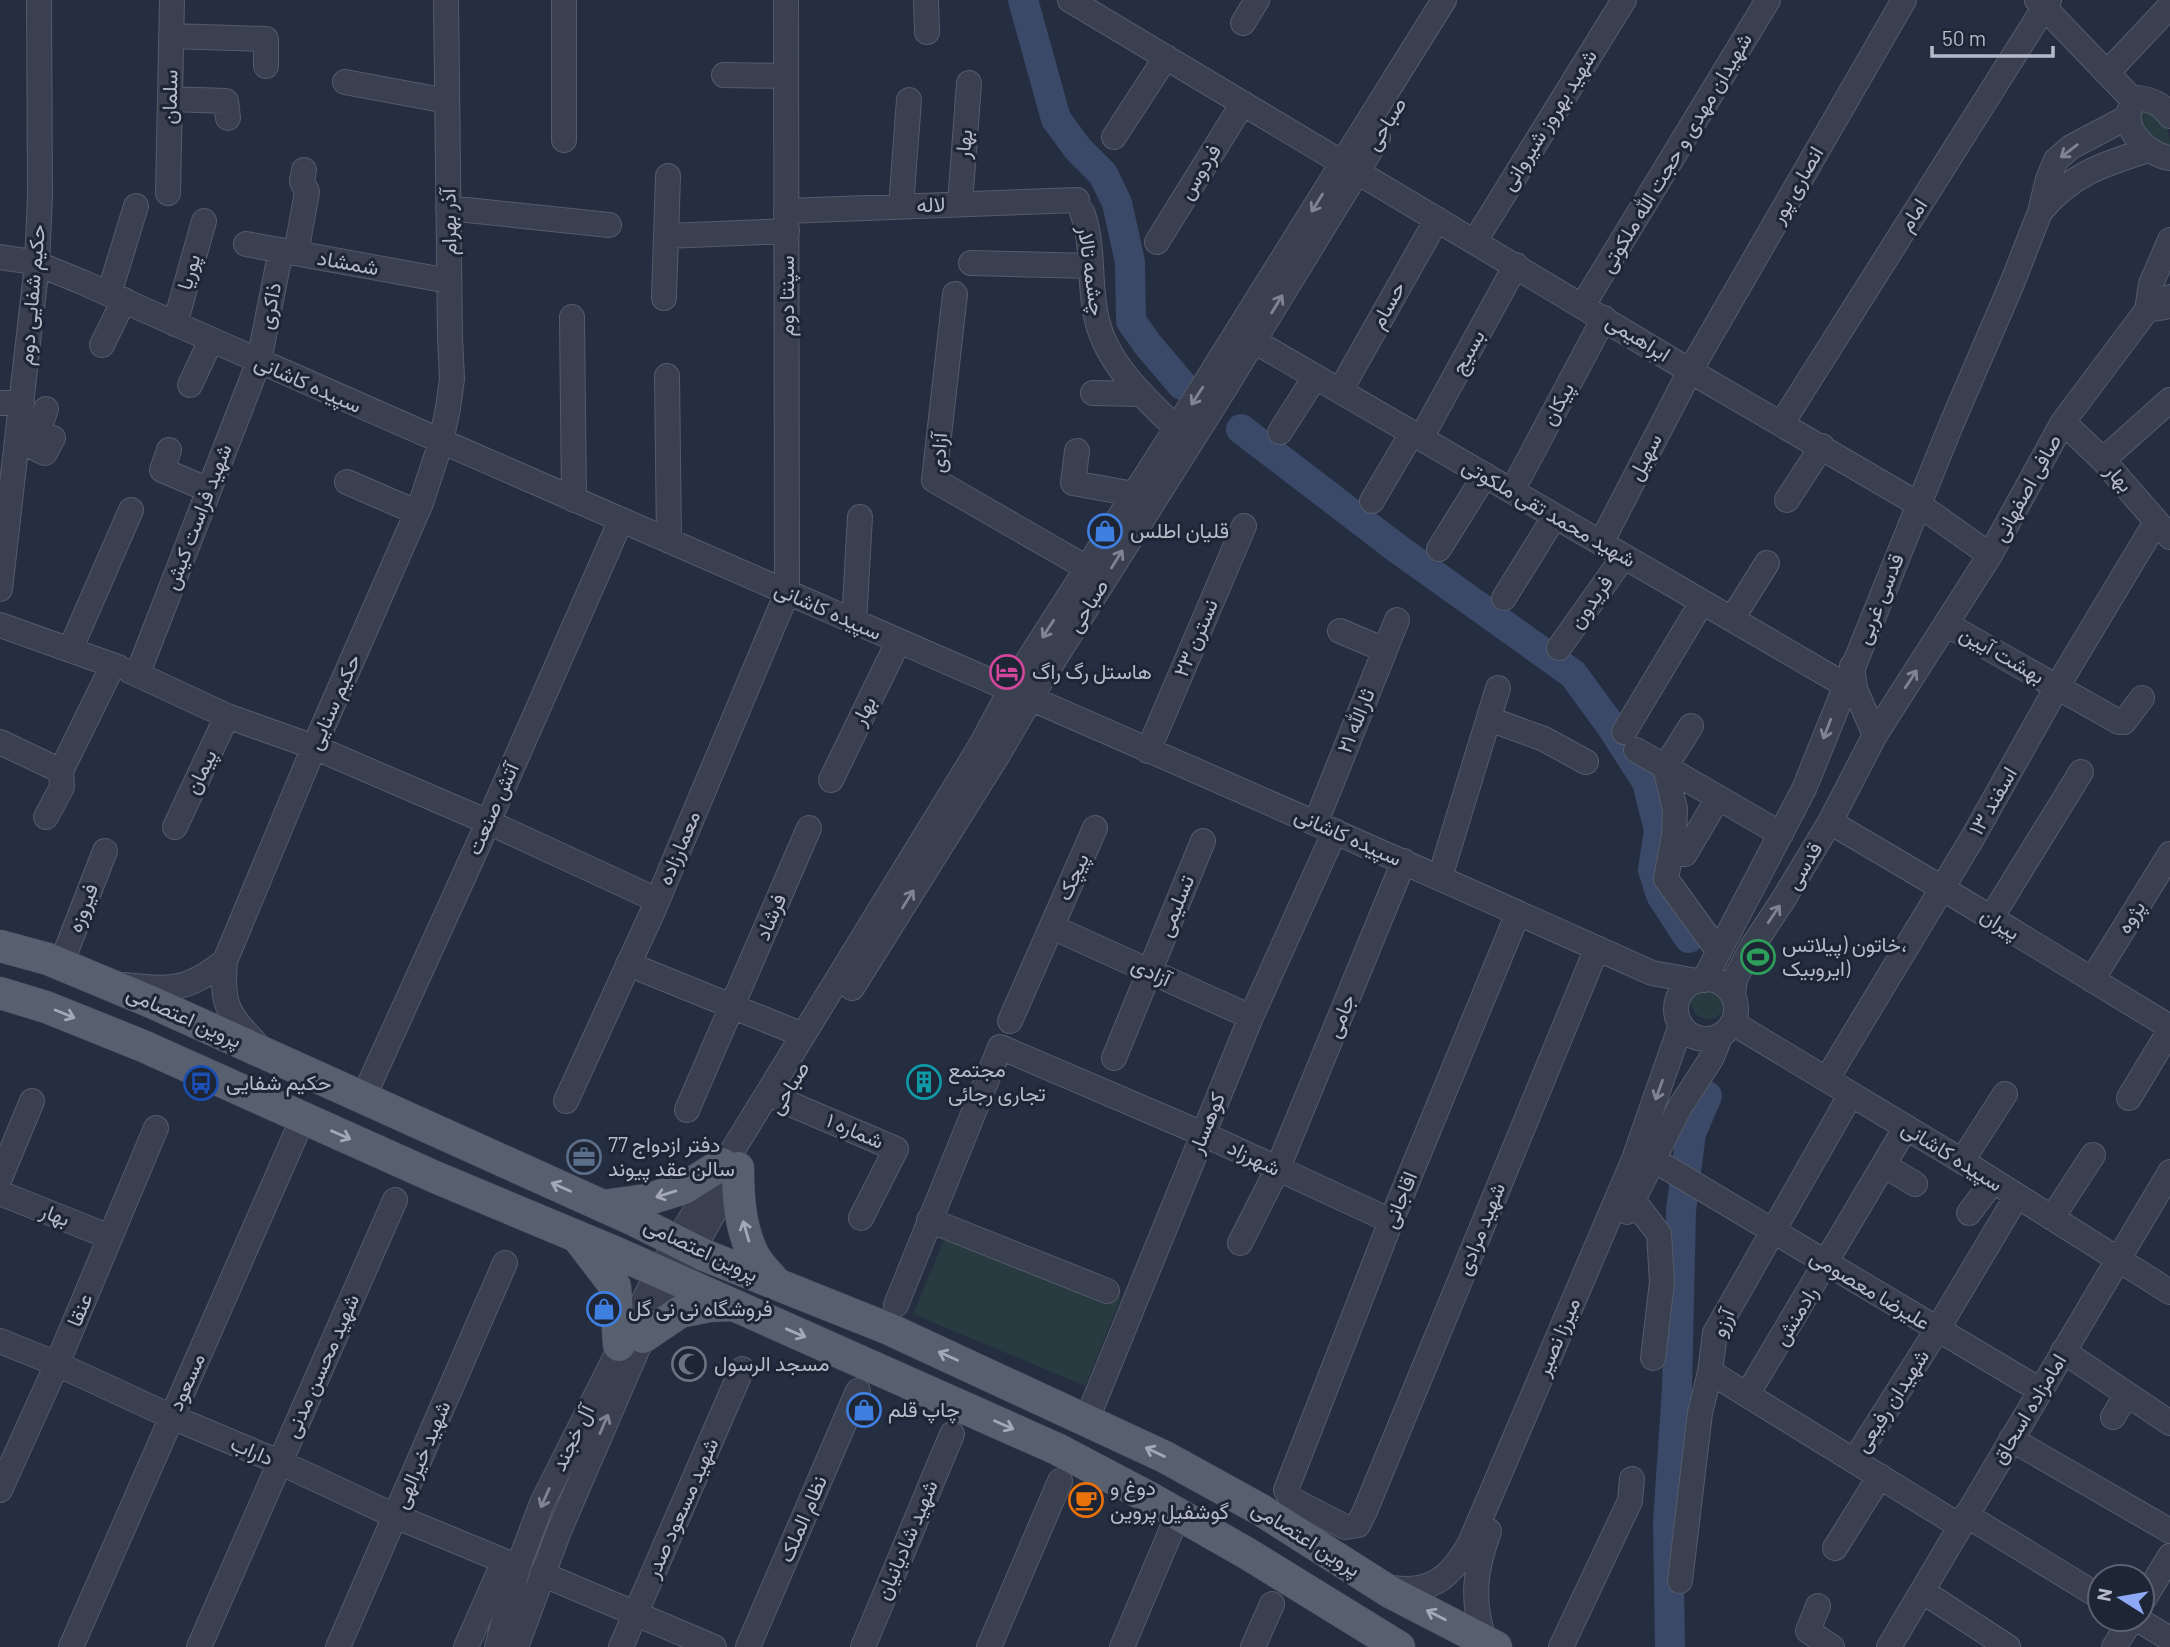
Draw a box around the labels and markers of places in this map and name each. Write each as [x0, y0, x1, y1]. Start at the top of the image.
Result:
shop icon: قلیان اطلس [1086, 512, 1124, 550]
place label: قلیان اطلس [1130, 517, 1229, 543]
hotel icon: هاستل رگ راگ [988, 653, 1026, 691]
place label: هاستل رگ راگ [1032, 658, 1152, 685]
place label: خاتون (پیلاتس، ایروبیک) [1782, 931, 1907, 982]
sports icon: خاتون (پیلاتس، ایروبیک) [1739, 938, 1777, 976]
place label: مجتمع تجاری رجائی [948, 1056, 1046, 1107]
building icon: مجتمع تجاری رجائی [905, 1063, 943, 1101]
bus stop icon: حکیم شفایی [182, 1064, 220, 1102]
place label: حکیم شفایی [226, 1069, 331, 1097]
place label: دفتر ازدواج 77 سالن عقد پیوند [608, 1131, 735, 1183]
office icon: دفتر ازدواج 77 سالن عقد پیوند [565, 1138, 603, 1176]
shop icon: فروشگاه نی نی گل [585, 1290, 623, 1328]
place label: فروشگاه نی نی گل [628, 1295, 773, 1322]
mosque icon: مسجد الرسول [670, 1345, 708, 1383]
place label: مسجد الرسول [714, 1350, 829, 1377]
shop icon: چاپ قلم [845, 1391, 883, 1429]
place label: چاپ قلم [888, 1396, 960, 1424]
place label: دوغ و گوشفیل پروین [1110, 1474, 1229, 1526]
cafe icon: دوغ و گوشفیل پروین [1067, 1481, 1105, 1519]

